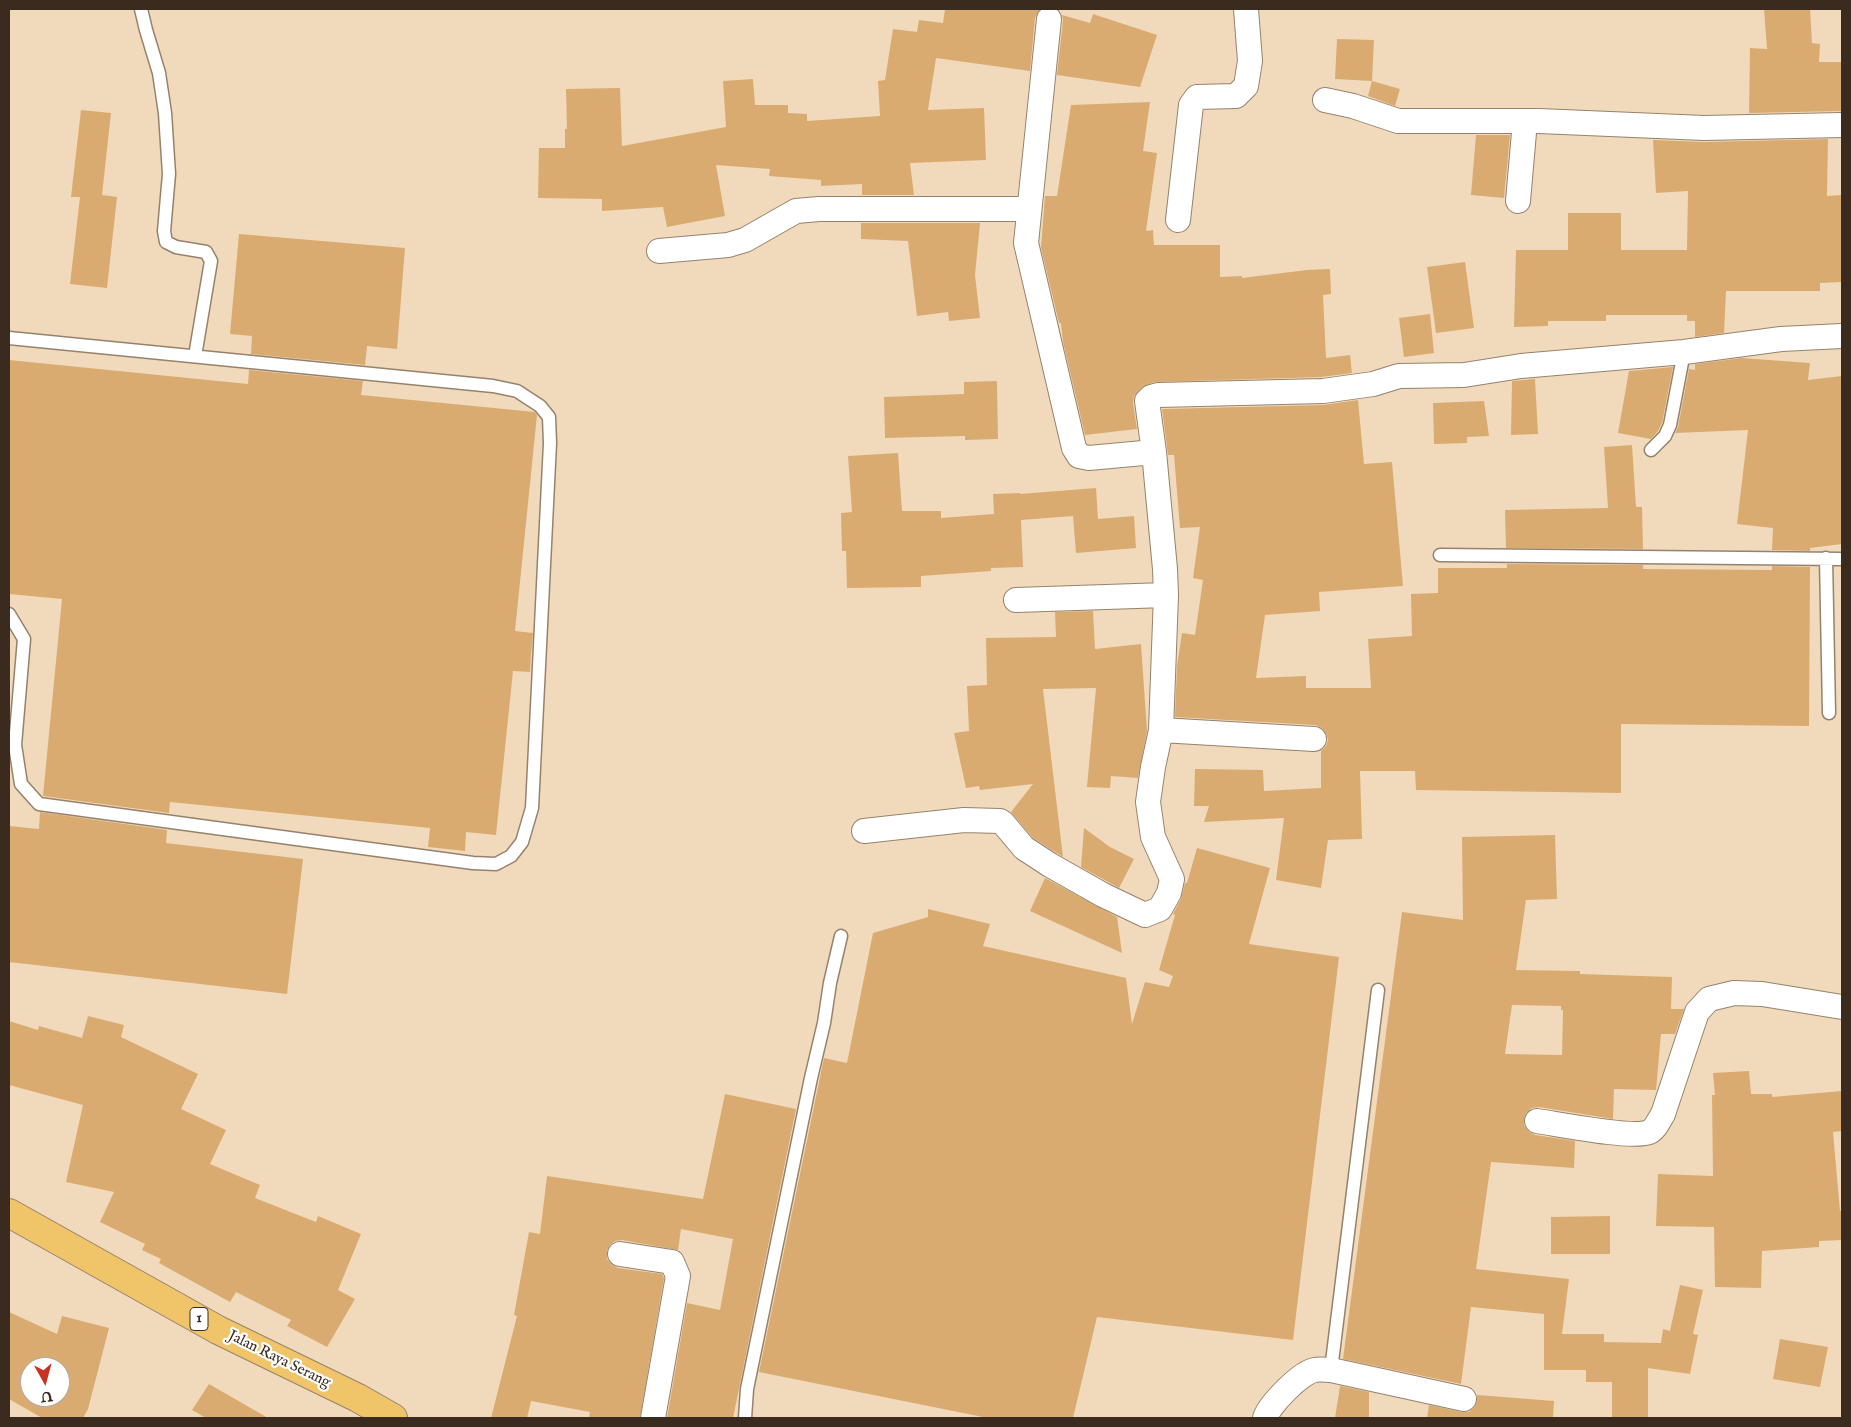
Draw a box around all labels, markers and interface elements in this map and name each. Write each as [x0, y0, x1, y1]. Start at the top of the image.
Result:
road number: 1 [190, 1308, 208, 1330]
street label: Jalan Raya Serang [225, 1327, 333, 1393]
north arrow [20, 1357, 70, 1407]
text: U [40, 1386, 54, 1406]

